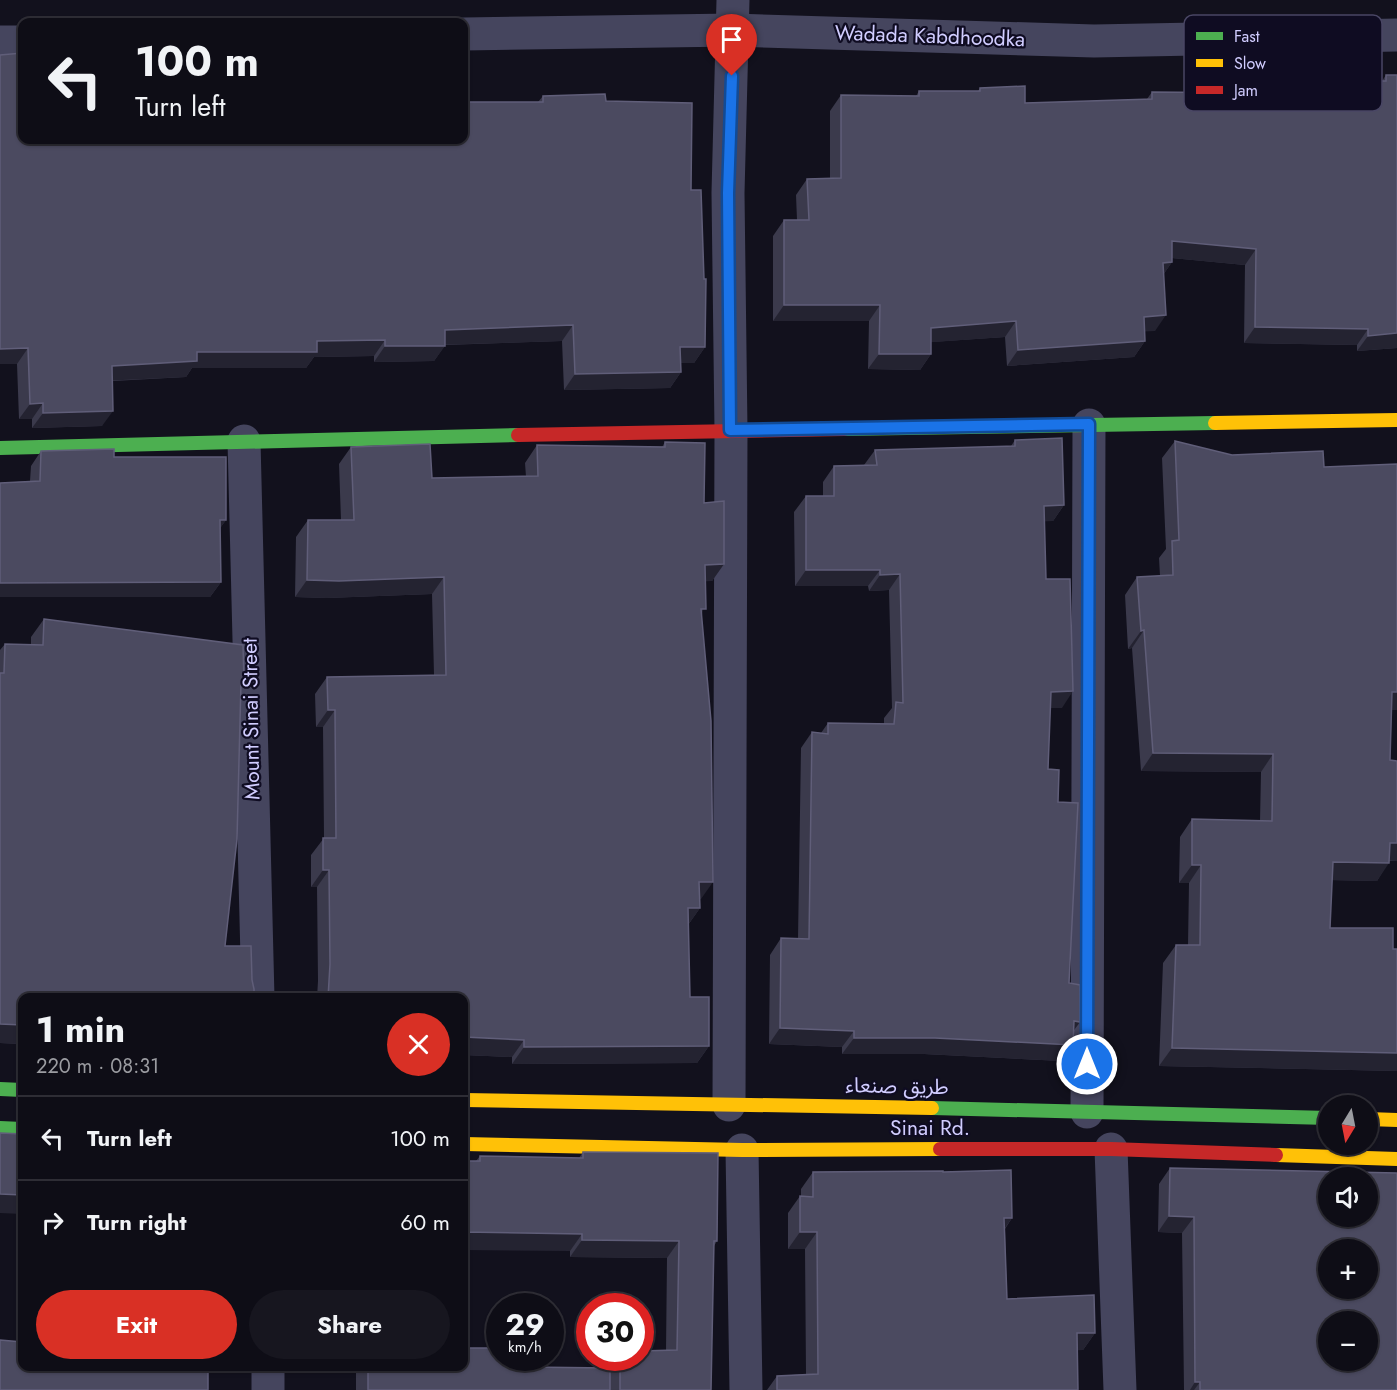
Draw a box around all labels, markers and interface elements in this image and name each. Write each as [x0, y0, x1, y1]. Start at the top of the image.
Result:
pin [706, 14, 757, 76]
legend [1184, 15, 1382, 111]
street label: Wadada Kabdhoodka [834, 18, 1026, 54]
icon: arrive [715, 23, 748, 56]
text: Fast [1234, 25, 1260, 48]
text: 100 m [135, 31, 259, 92]
icon: left [36, 42, 114, 120]
text: Slow [1234, 52, 1266, 75]
text: Jam [1232, 79, 1258, 102]
text: Turn left [135, 87, 225, 126]
street label: Mount Sinai Street [235, 638, 267, 800]
text: 1 min [36, 1003, 125, 1055]
button: close [387, 1013, 450, 1076]
position arrow [1055, 1032, 1119, 1096]
text: 220 m · 08:31 [36, 1052, 159, 1081]
street label: طريق صنعاء [845, 1070, 949, 1102]
north arrow [1318, 1095, 1378, 1155]
map controls [1318, 1095, 1378, 1371]
street label: Sinai Rd. [890, 1113, 970, 1143]
icon: left [36, 1122, 69, 1155]
text: Turn left [87, 1122, 172, 1154]
text: 100 m [390, 1122, 450, 1154]
button: sound [1318, 1167, 1378, 1227]
icon: right [36, 1206, 69, 1239]
text: Turn right [87, 1206, 187, 1238]
text: 60 m [400, 1206, 450, 1238]
button: + [1318, 1239, 1378, 1299]
button: Exit [36, 1290, 237, 1359]
button: Share [249, 1290, 450, 1359]
speed limit sign: 30 [576, 1293, 654, 1371]
text: 29 [505, 1303, 545, 1346]
button: − [1318, 1311, 1378, 1371]
text: km/h [508, 1336, 542, 1358]

